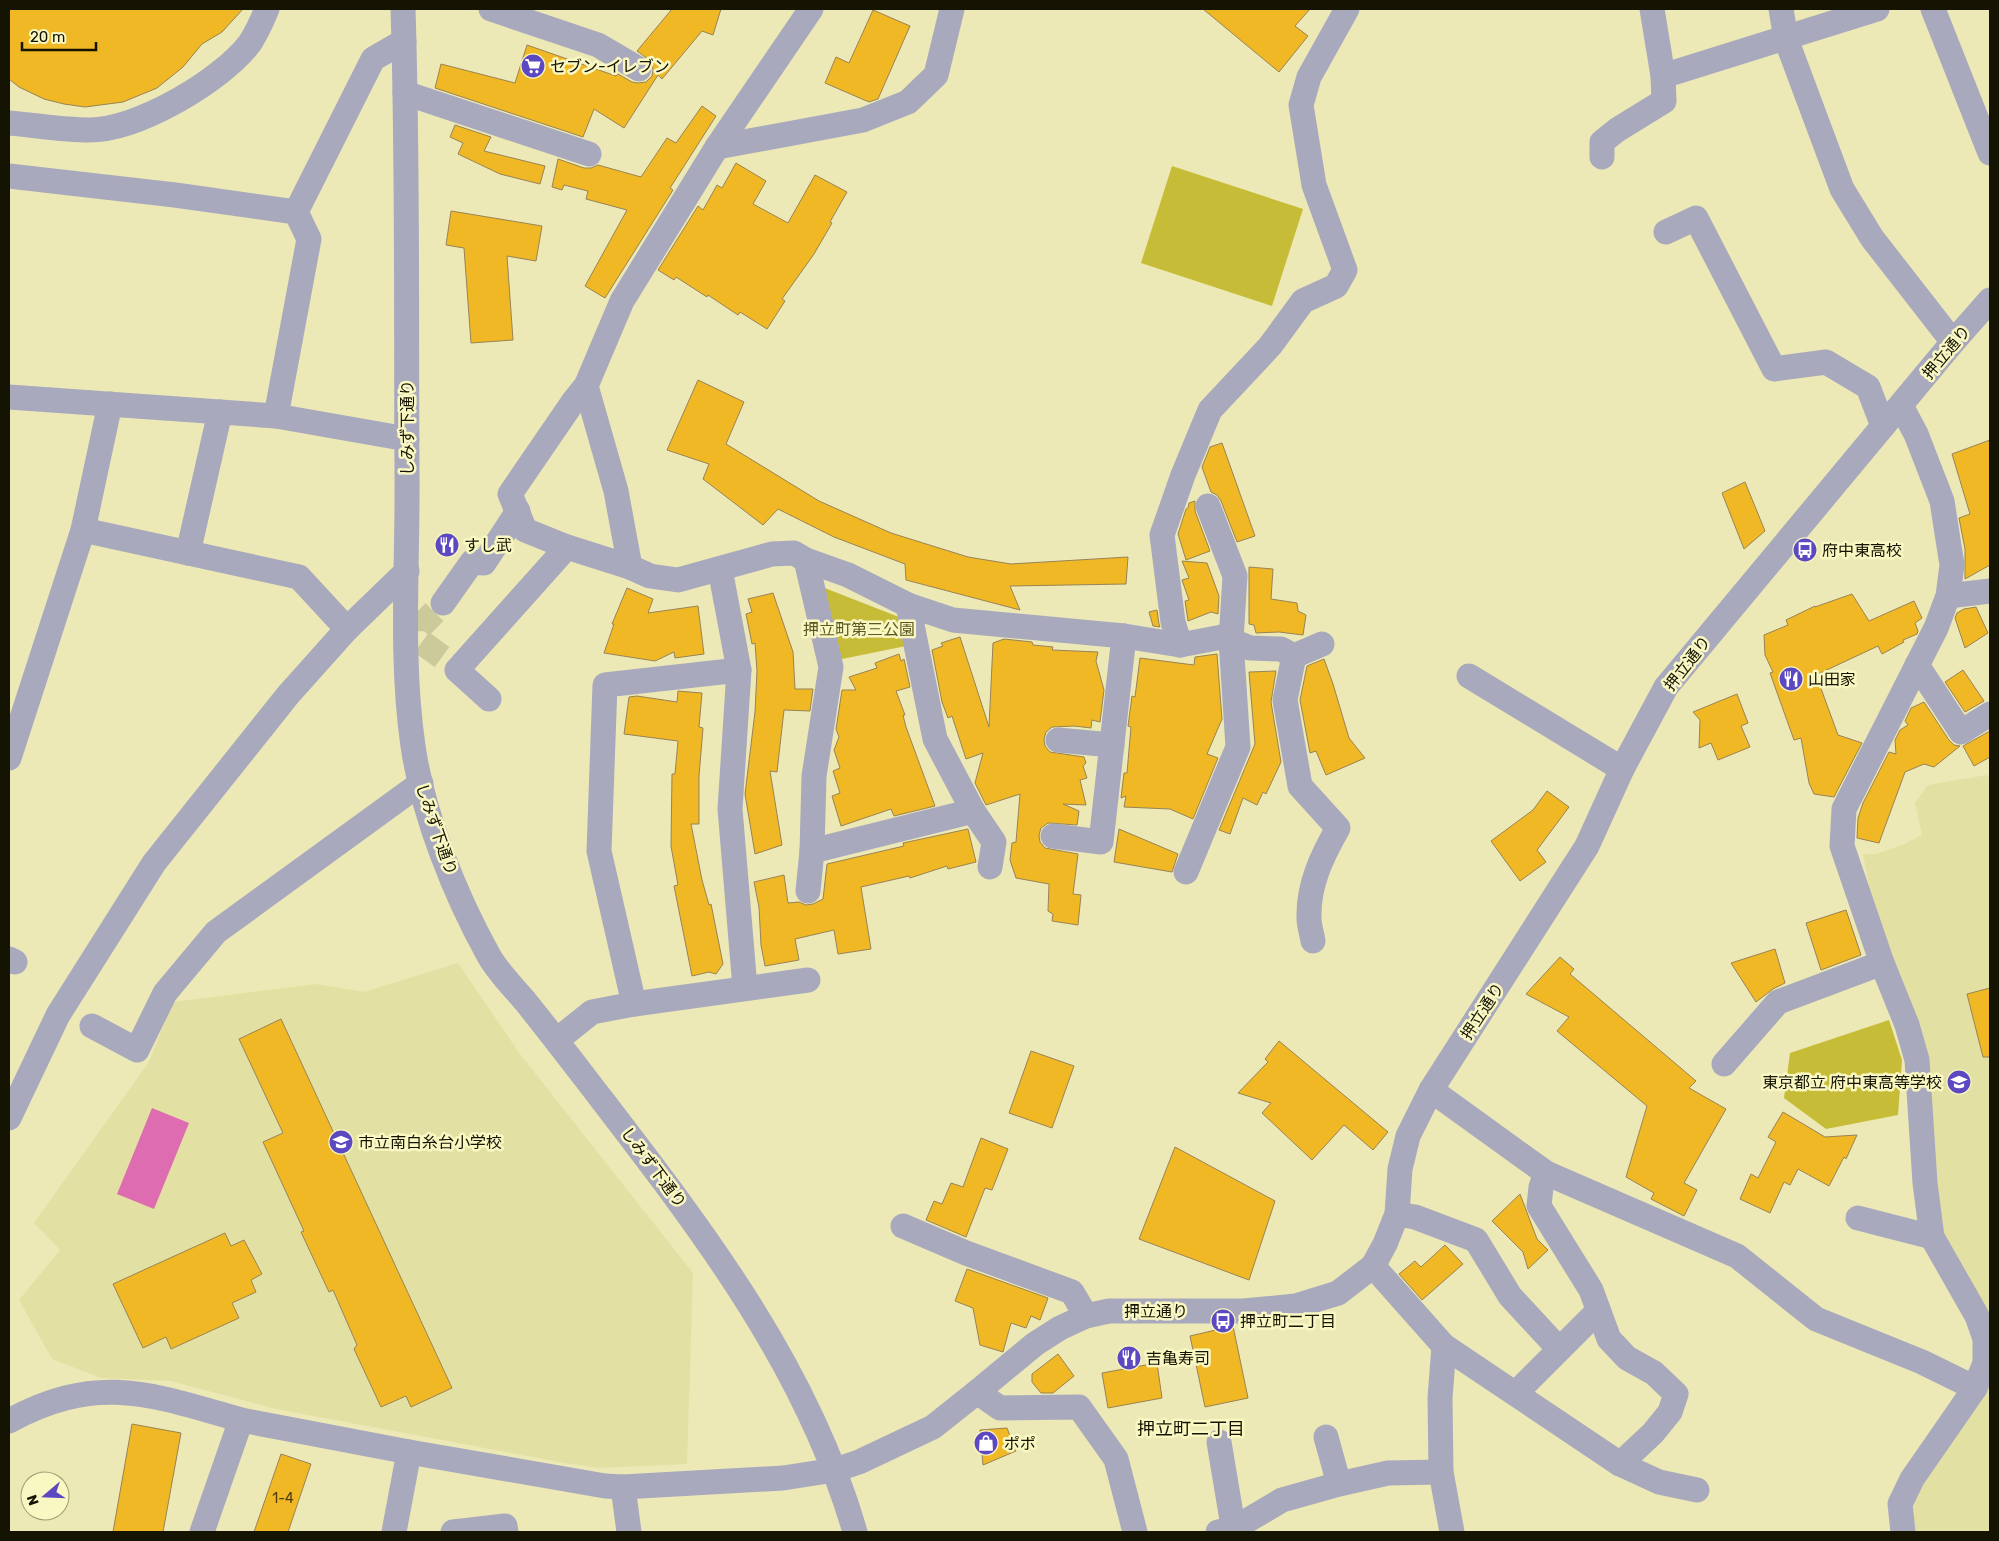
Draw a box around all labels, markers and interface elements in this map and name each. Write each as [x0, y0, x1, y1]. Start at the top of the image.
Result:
scale bar [22, 20, 96, 52]
text: 20 m [30, 28, 65, 46]
supermarket icon: セブン-イレブン [520, 53, 546, 79]
place label: セブン-イレブン [550, 57, 670, 76]
street label: 押立通り [1919, 322, 1974, 383]
street label: しみず下通り [398, 380, 417, 476]
restaurant icon: すし武 [434, 532, 460, 558]
place label: すし武 [464, 536, 512, 555]
bus stop icon: 府中東高校 [1792, 537, 1818, 563]
place label: 府中東高校 [1822, 541, 1902, 560]
park label: 押立町第三公園 [803, 620, 915, 639]
street label: 押立通り [1660, 632, 1715, 694]
restaurant icon: 山田家 [1778, 666, 1804, 692]
place label: 山田家 [1808, 670, 1856, 689]
street label: しみず下通り [412, 781, 461, 878]
street label: 押立通り [1457, 979, 1508, 1043]
school or university icon: 東京都立 府中東高等学校 [1946, 1069, 1972, 1095]
place label: 東京都立 府中東高等学校 [1762, 1073, 1942, 1092]
street label: しみず下通り [617, 1123, 690, 1211]
school or university icon: 市立南白糸台小学校 [328, 1129, 354, 1155]
place label: 市立南白糸台小学校 [358, 1133, 502, 1152]
street label: 押立通り [1124, 1302, 1188, 1321]
bus stop icon: 押立町二丁目 [1210, 1308, 1236, 1334]
place label: 押立町二丁目 [1240, 1312, 1336, 1331]
restaurant icon: 吉亀寿司 [1116, 1345, 1142, 1371]
place label: 吉亀寿司 [1146, 1349, 1210, 1368]
district label: 押立町二丁目 [1137, 1418, 1245, 1440]
shop icon: ポポ [973, 1430, 999, 1456]
place label: ポポ [1004, 1434, 1036, 1453]
north arrow [20, 1471, 70, 1521]
house number: 1-4 [272, 1490, 294, 1507]
text: N [24, 1493, 43, 1508]

